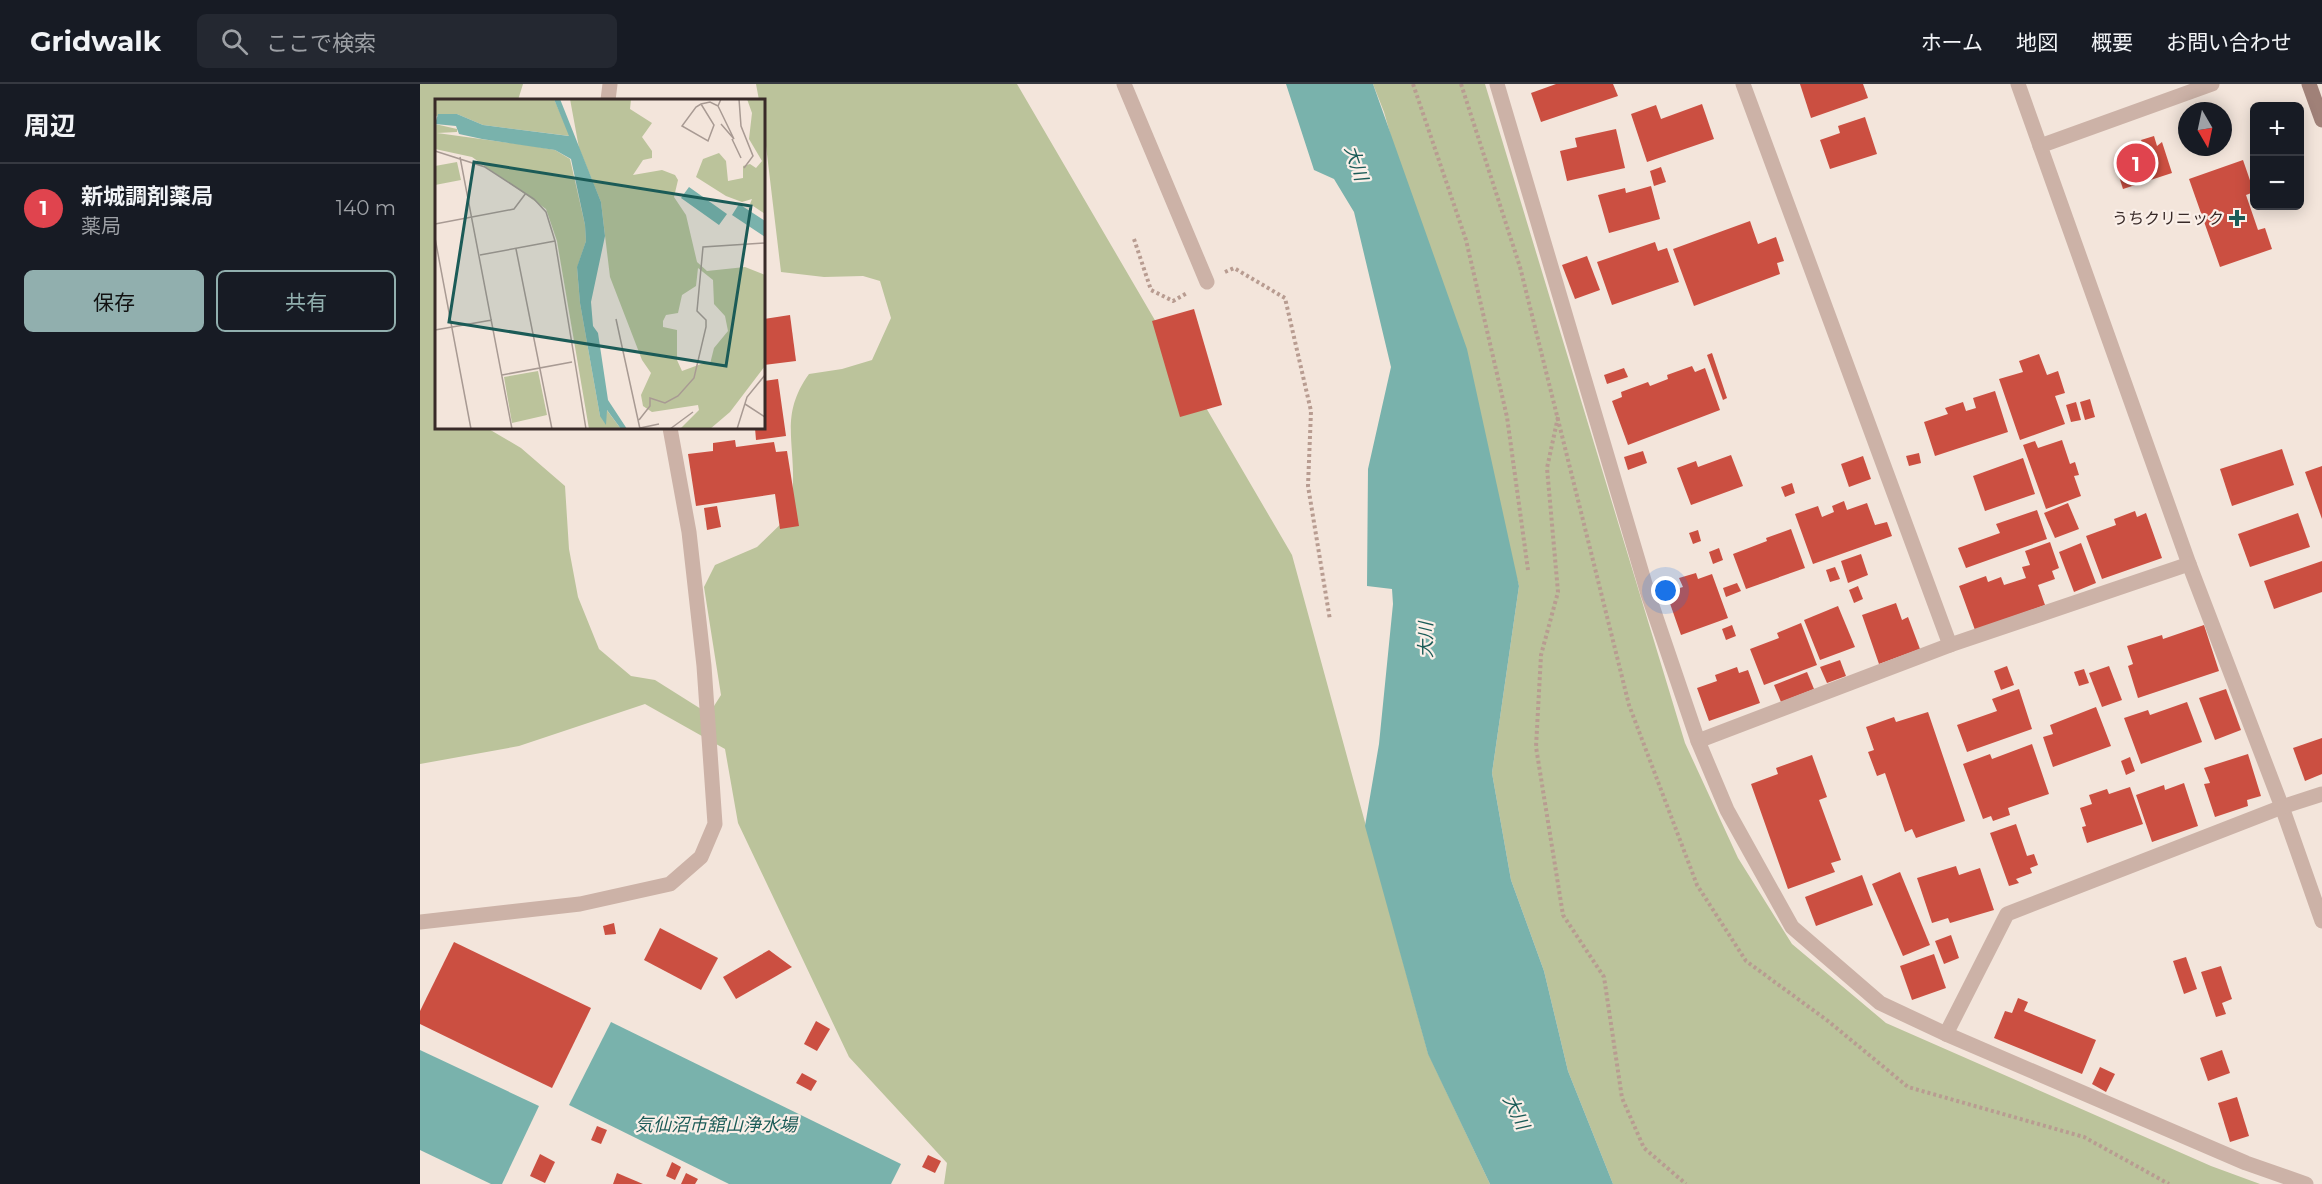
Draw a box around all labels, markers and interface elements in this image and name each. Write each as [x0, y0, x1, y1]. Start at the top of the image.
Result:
search box [197, 14, 617, 68]
text: Gridwalk [30, 24, 161, 58]
icon: search [218, 25, 251, 58]
text: ここで検索 [266, 30, 376, 57]
text: ホーム [1921, 30, 1983, 55]
text: 地図 [2016, 30, 2058, 55]
text: 概要 [2091, 30, 2133, 55]
text: お問い合わせ [2166, 30, 2292, 55]
inset map [435, 99, 765, 429]
north arrow [2178, 102, 2232, 156]
map controls [2250, 102, 2304, 210]
button: + [2250, 102, 2304, 156]
text: 周辺 [24, 110, 76, 142]
pin: 1 [2116, 140, 2156, 185]
water label: 大川 [1340, 142, 1373, 185]
button: − [2250, 156, 2304, 210]
text: 新城調剤薬局 [81, 183, 213, 210]
text: 1 [40, 196, 47, 220]
text: 140 m [336, 196, 396, 220]
place label: うちクリニック [2112, 209, 2224, 228]
marker: うちクリニック [2228, 209, 2246, 227]
text: 薬局 [81, 214, 121, 238]
button: 保存 [24, 270, 204, 332]
button: 共有 [216, 270, 396, 332]
your location [1651, 576, 1680, 605]
water label: 大川 [1415, 620, 1437, 658]
water label: 大川 [1498, 1091, 1535, 1135]
water label: 気仙沼市舘山浄水場 [635, 1114, 799, 1136]

